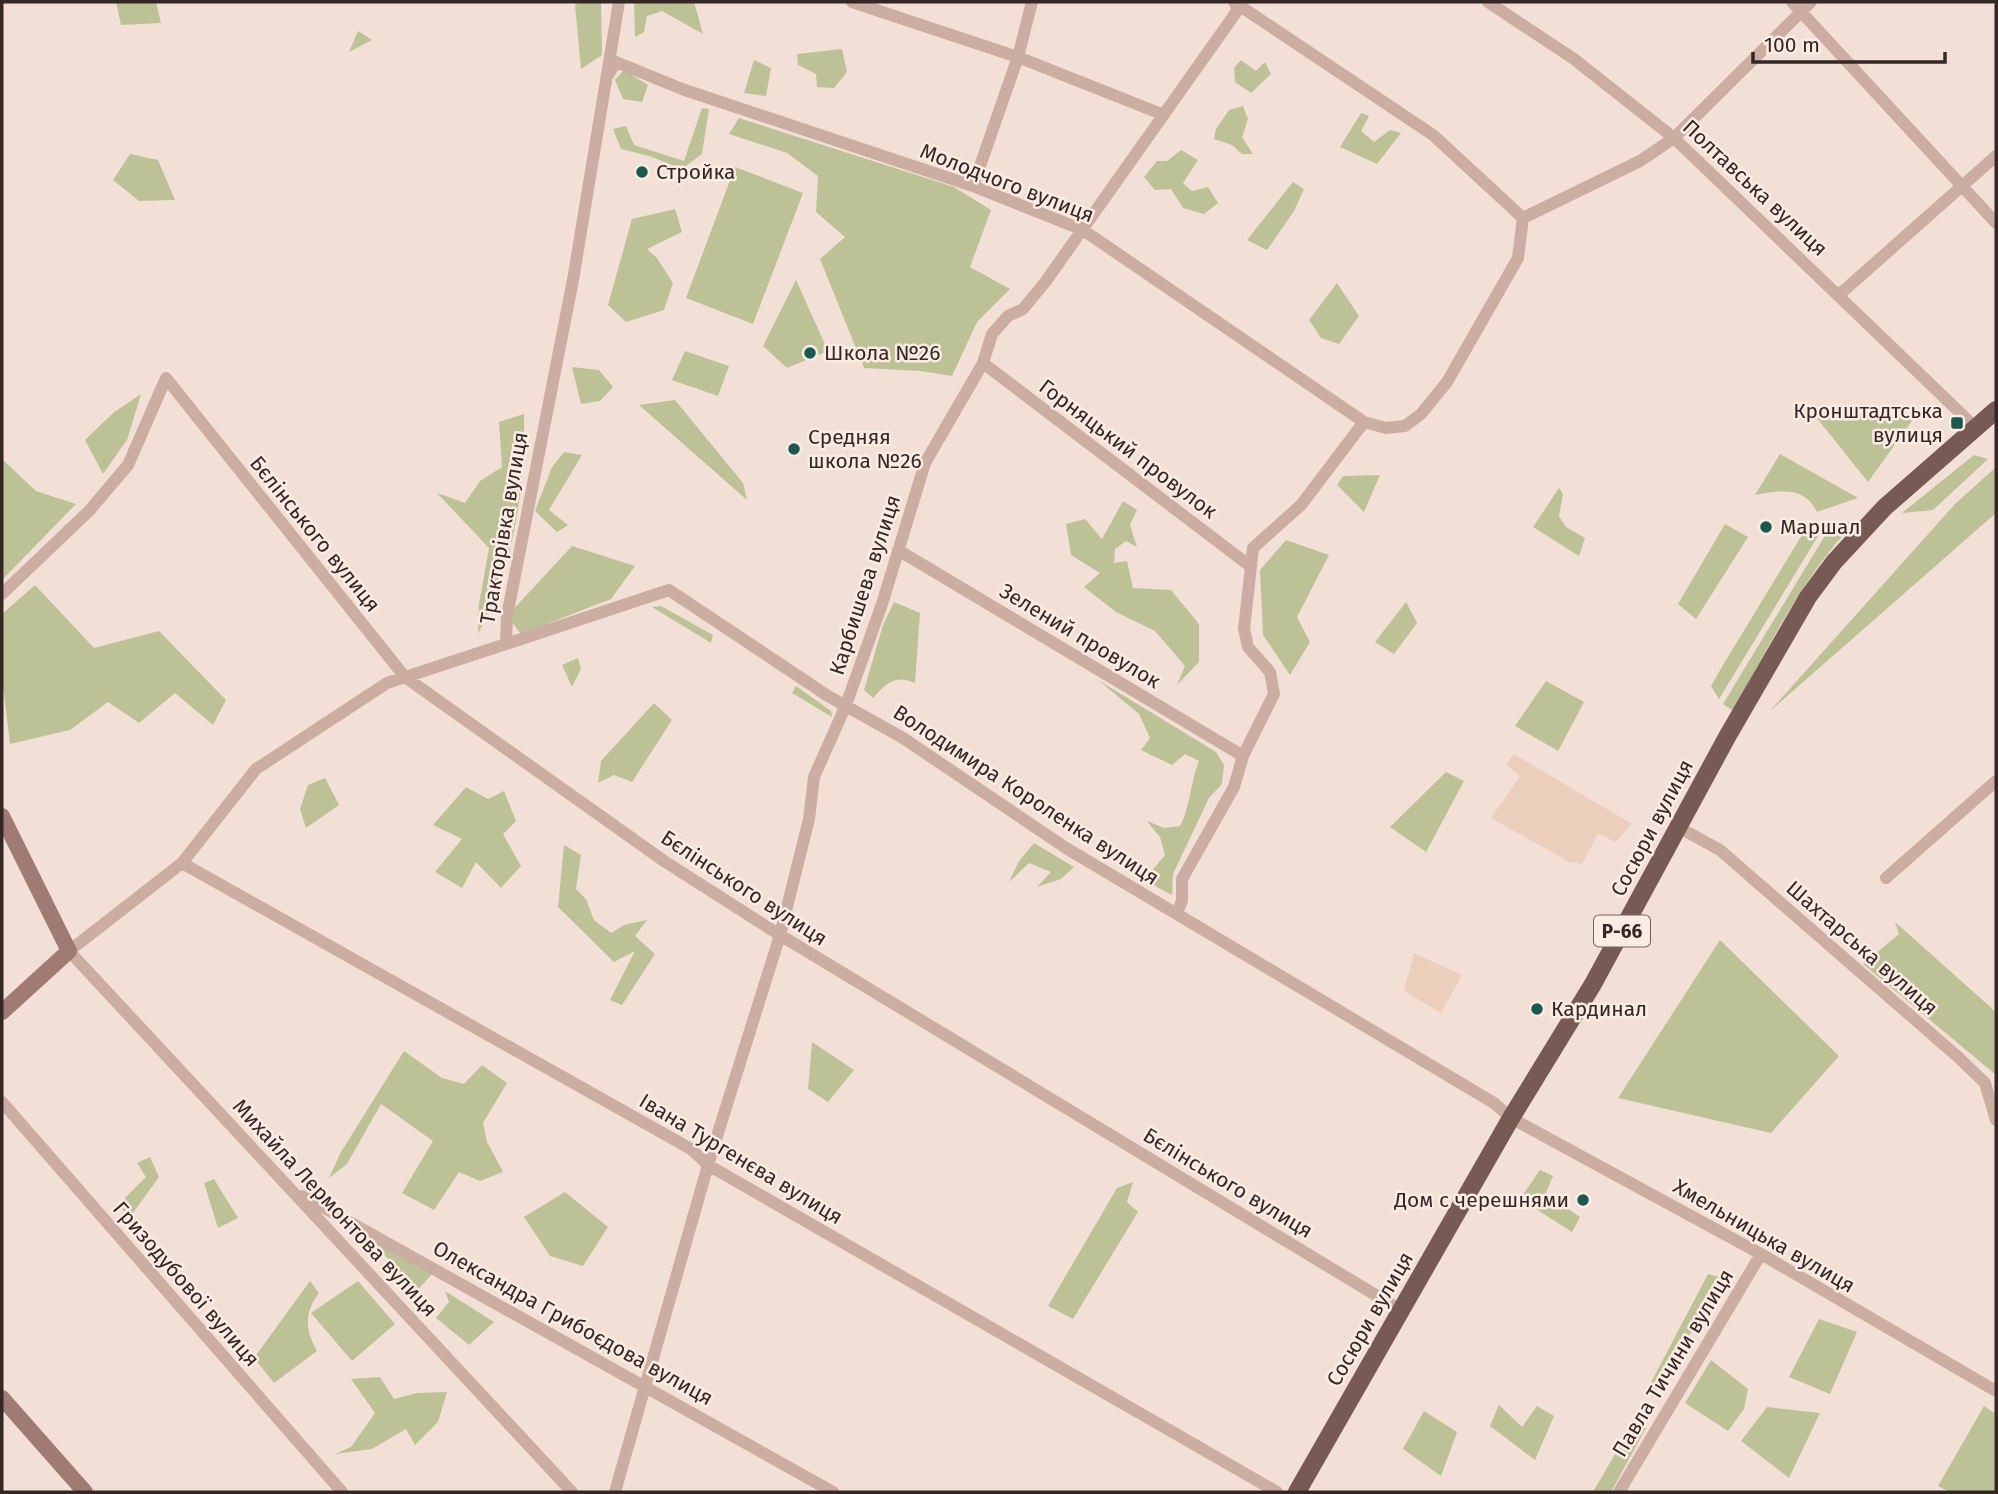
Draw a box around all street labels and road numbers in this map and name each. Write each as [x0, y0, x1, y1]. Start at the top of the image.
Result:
street label: Полтавська вулиця [1677, 114, 1833, 262]
street label: Молодчого вулиця [916, 138, 1098, 228]
street label: Горняцький провулок [1034, 374, 1222, 524]
street label: Тракторівка вулиця [474, 430, 534, 626]
street label: Бєлінського вулиця [244, 451, 386, 617]
street label: Карбишева вулиця [824, 492, 906, 678]
street label: Зелений провулок [995, 578, 1165, 694]
street label: Володимира Короленка вулиця [888, 699, 1164, 891]
street label: Сосюри вулиця [1605, 755, 1699, 901]
street label: Бєлінського вулиця [656, 825, 832, 951]
street label: Шахтарська вулиця [1781, 875, 1943, 1021]
road number: Р-66 [1594, 916, 1650, 946]
street label: Івана Тургенєва вулиця [635, 1088, 847, 1230]
street label: Михайла Лермонтова вулиця [227, 1094, 443, 1322]
street label: Бєлінського вулиця [1139, 1122, 1317, 1244]
street label: Хмельницька вулиця [1668, 1173, 1860, 1299]
street label: Гризодубової вулиця [107, 1196, 265, 1372]
street label: Олександра Грибоєдова вулиця [428, 1235, 718, 1411]
street label: Сосюри вулиця [1321, 1247, 1419, 1391]
street label: Павла Тичини вулиця [1607, 1265, 1739, 1461]

